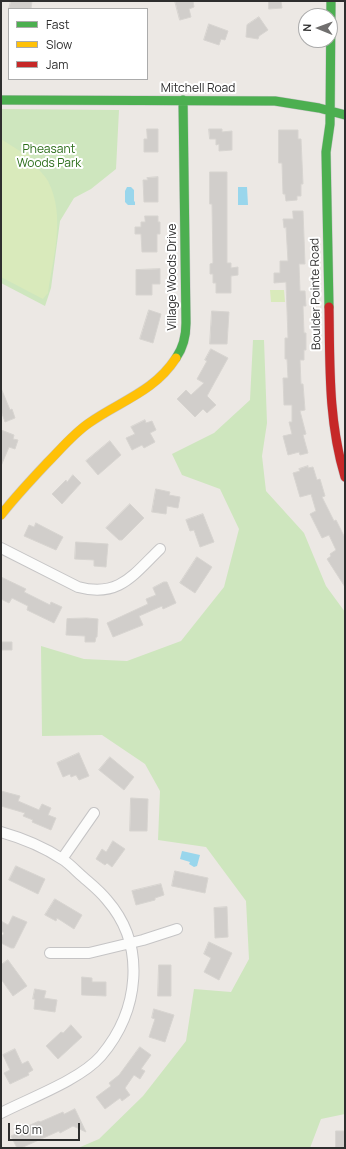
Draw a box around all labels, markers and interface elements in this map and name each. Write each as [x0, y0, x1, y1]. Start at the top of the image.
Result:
legend [8, 8, 148, 80]
north arrow [298, 8, 338, 48]
text: Fast [46, 16, 70, 33]
text: N [299, 24, 314, 32]
text: Slow [46, 36, 72, 53]
text: Jam [46, 56, 68, 73]
street label: Mitchell Road [161, 82, 235, 96]
park label: Pheasant Woods Park [17, 143, 81, 171]
street label: Village Woods Drive [166, 223, 180, 331]
street label: Boulder Pointe Road [308, 238, 324, 350]
scale bar [10, 1115, 82, 1141]
text: 50 m [15, 1121, 42, 1138]

